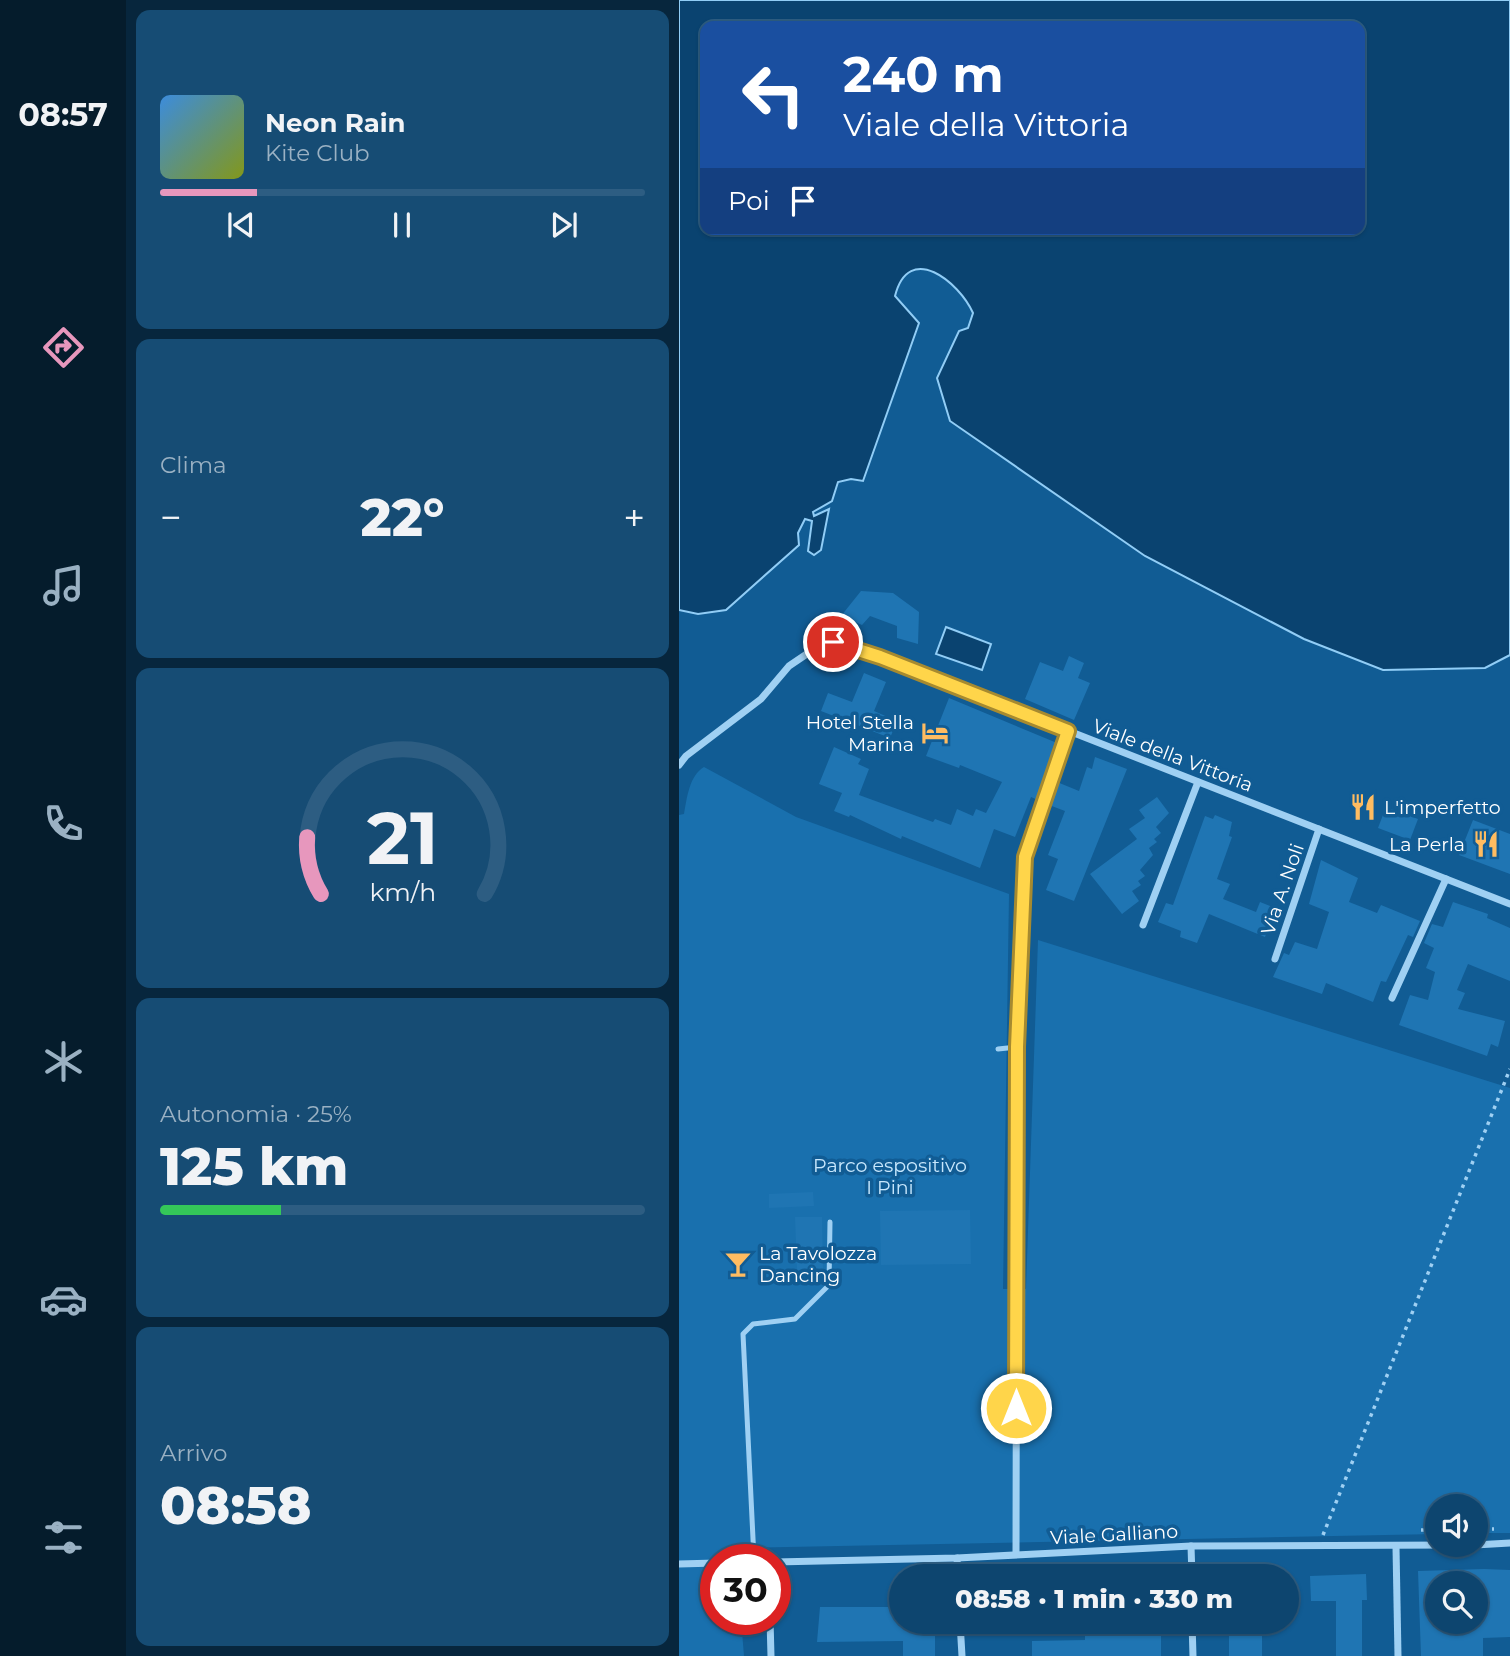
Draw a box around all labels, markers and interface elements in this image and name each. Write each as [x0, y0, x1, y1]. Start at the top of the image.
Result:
text: 240 m [843, 45, 1004, 104]
icon: left [728, 49, 819, 140]
text: 08:57 [18, 95, 108, 134]
text: Viale della Vittoria [843, 105, 1129, 144]
text: Neon Rain [265, 107, 406, 139]
text: Kite Club [265, 139, 370, 167]
icon: arrive [784, 182, 822, 220]
text: Poi [728, 185, 770, 217]
icon: previous [222, 206, 260, 244]
icon: pause [383, 206, 421, 244]
icon: next [545, 206, 583, 244]
icon: directions [39, 323, 88, 372]
text: Clima [160, 451, 227, 479]
text: 22° [361, 486, 444, 549]
text: − [160, 494, 182, 541]
text: + [623, 494, 645, 541]
icon: music [39, 561, 88, 610]
pin [803, 612, 863, 672]
icon: arrive [814, 623, 852, 661]
place label: Hotel Stella Marina [806, 711, 914, 756]
street label: Viale della Vittoria [1089, 714, 1256, 797]
hotel icon: Hotel Stella Marina [920, 718, 950, 748]
restaurant icon: L'imperfetto [1348, 792, 1378, 822]
text: 21 [367, 794, 438, 882]
place label: L'imperfetto [1384, 796, 1501, 819]
icon: phone [39, 799, 88, 848]
restaurant icon: La Perla [1471, 829, 1501, 859]
place label: La Perla [1389, 833, 1465, 856]
street label: Via A. Noli [1256, 840, 1309, 938]
text: km/h [369, 877, 436, 907]
icon: climate [39, 1037, 88, 1086]
text: Autonomia · 25% [160, 1100, 352, 1128]
text: 125 km [160, 1135, 348, 1198]
park label: Parco espositivo I Pini [813, 1154, 967, 1199]
place label: La Tavolozza Dancing [759, 1242, 877, 1287]
bar icon: La Tavolozza Dancing [723, 1249, 753, 1279]
icon: car [39, 1275, 88, 1324]
position arrow [979, 1371, 1053, 1445]
text: Arrivo [160, 1439, 227, 1467]
text: 08:58 [160, 1474, 311, 1537]
map controls [1425, 1494, 1488, 1634]
button: sound [1425, 1494, 1488, 1557]
icon: filters [39, 1513, 88, 1562]
street label: Viale Galliano [1050, 1520, 1179, 1549]
speed limit sign: 30 [700, 1544, 791, 1635]
button: search [1425, 1571, 1488, 1634]
text: 08:58 · 1 min · 330 m [955, 1583, 1233, 1615]

